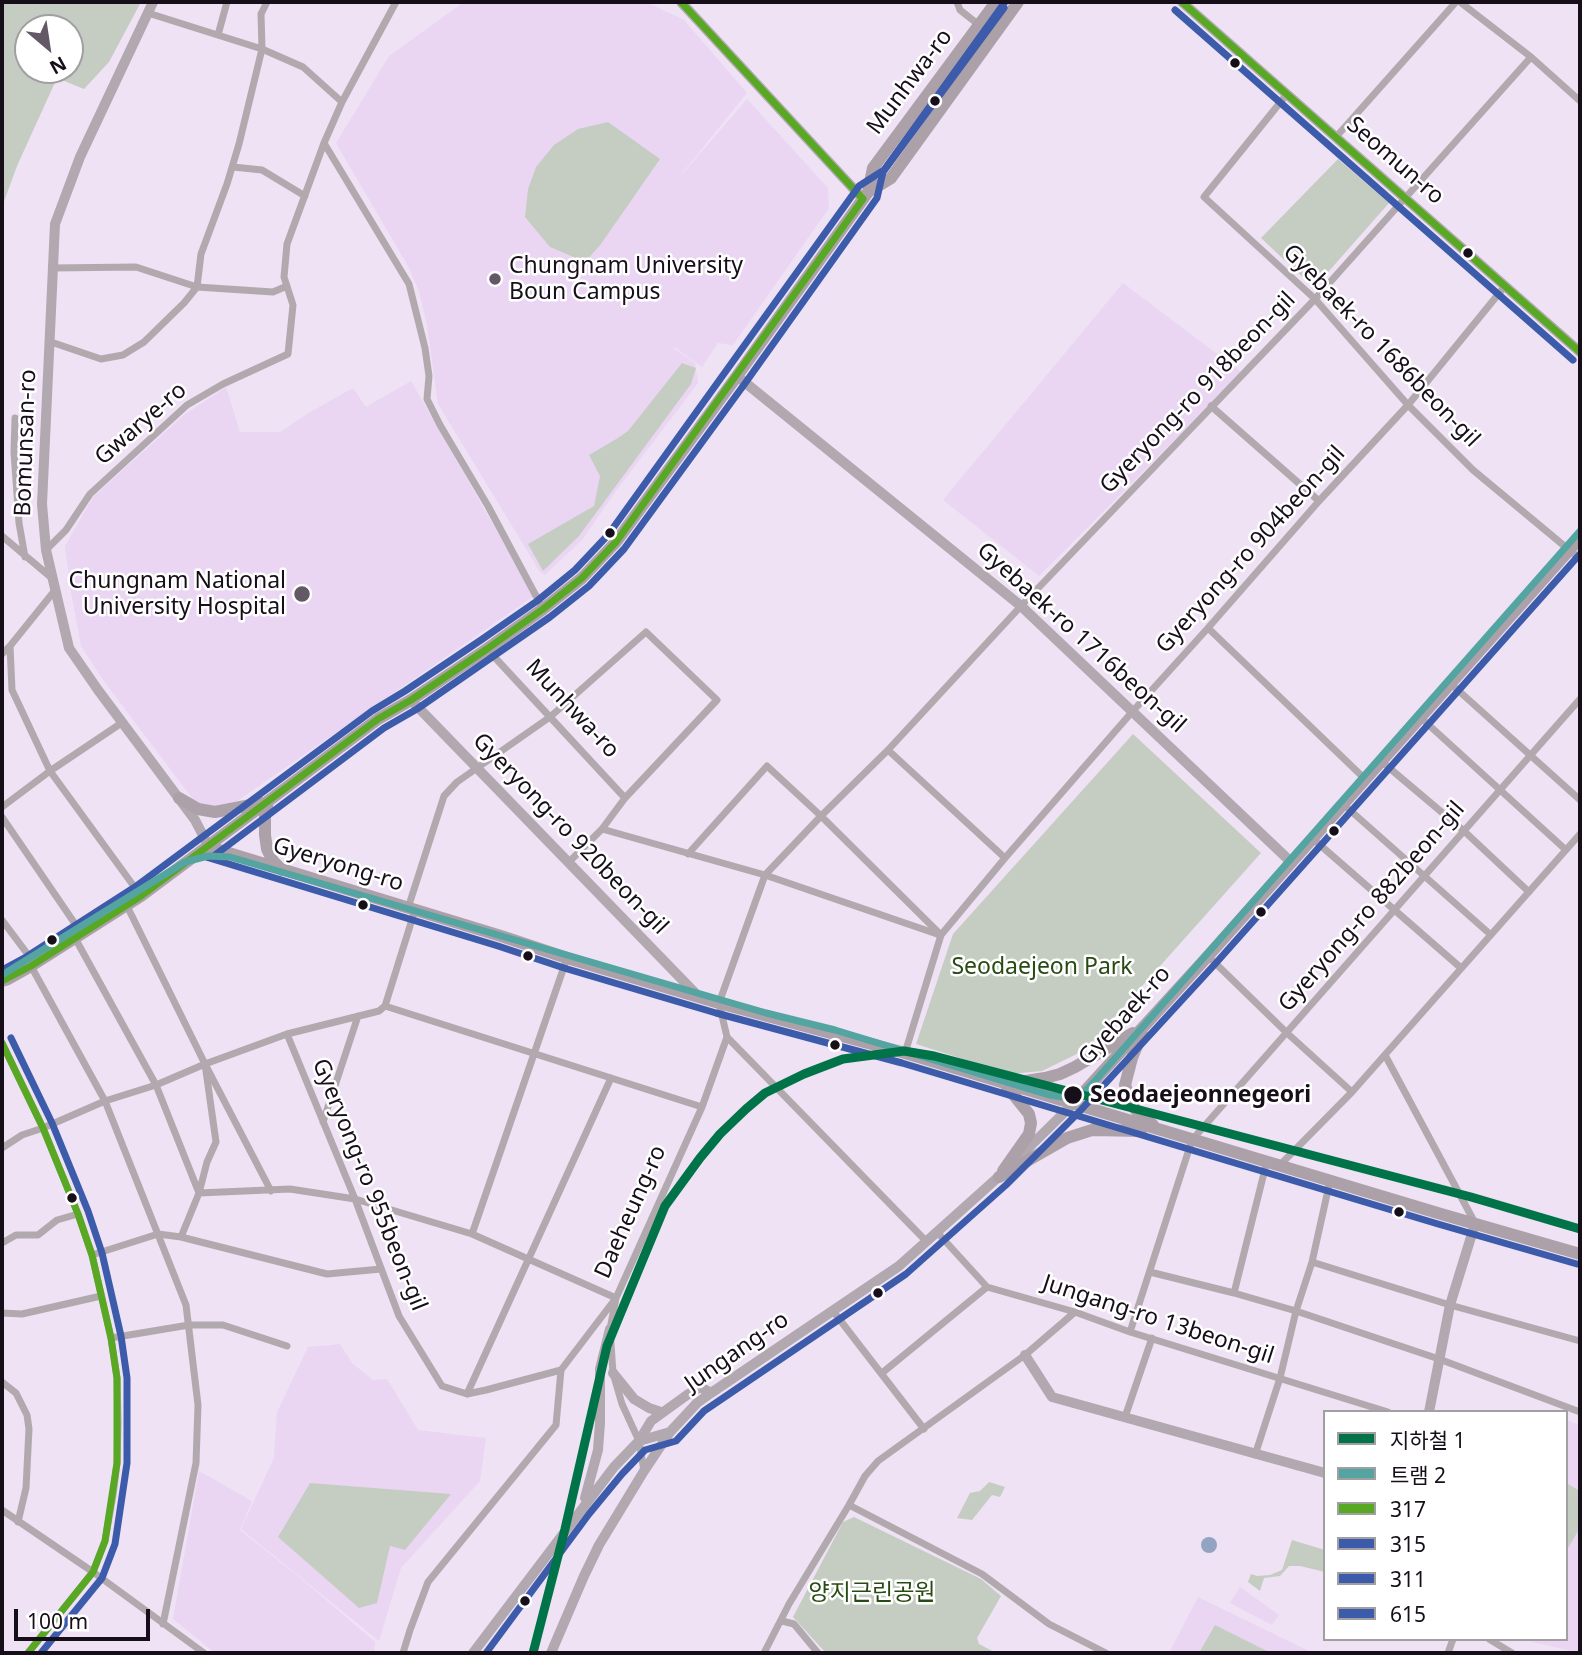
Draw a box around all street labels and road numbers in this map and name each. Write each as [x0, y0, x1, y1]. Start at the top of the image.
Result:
street label: Munhwa-ro [861, 24, 959, 140]
street label: Seomun-ro [1341, 111, 1449, 211]
street label: Gyebaek-ro 1686beon-gil [1277, 239, 1485, 453]
street label: Gyeryong-ro 918beon-gil [1094, 287, 1302, 499]
street label: Bomunsan-ro [10, 369, 42, 517]
street label: Gwarye-ro [90, 377, 192, 471]
street label: Gyeryong-ro 904beon-gil [1151, 441, 1351, 659]
street label: Gyebaek-ro 1716beon-gil [971, 537, 1191, 739]
street label: Munhwa-ro [519, 654, 625, 764]
street label: Gyeryong-ro 920beon-gil [466, 728, 674, 940]
street label: Gyeryong-ro 882beon-gil [1273, 796, 1471, 1018]
street label: Gyeryong-ro [269, 832, 407, 898]
street label: Gyebaek-ro [1073, 961, 1177, 1071]
street label: Gyeryong-ro 955beon-gil [306, 1055, 432, 1315]
street label: Daeheung-ro [589, 1141, 673, 1283]
street label: Jungang-ro 13beon-gil [1039, 1270, 1277, 1370]
street label: Jungang-ro [680, 1306, 794, 1398]

